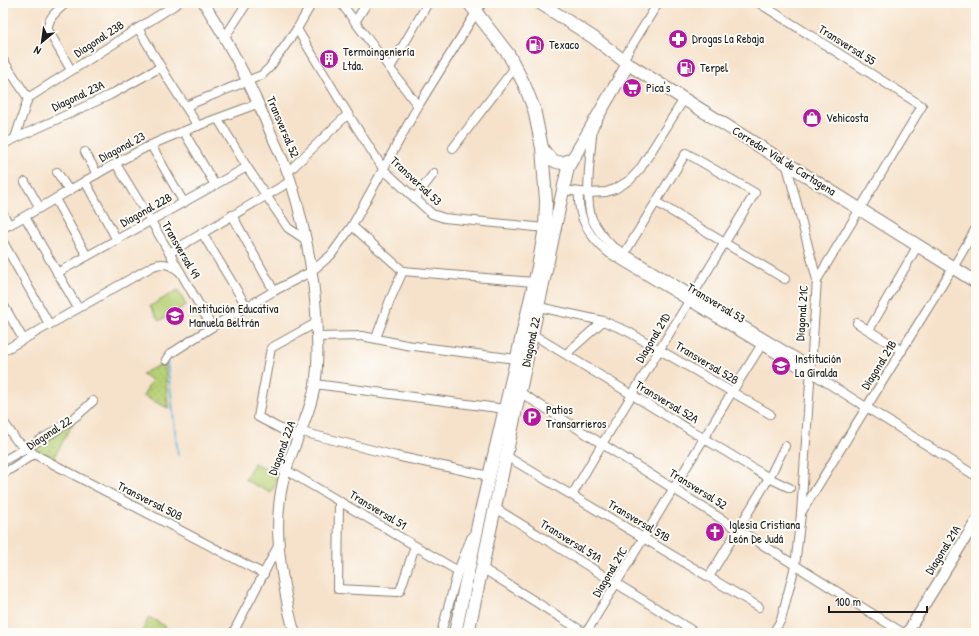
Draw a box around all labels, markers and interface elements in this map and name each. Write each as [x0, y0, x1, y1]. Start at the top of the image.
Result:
street label: Diagonal 23B [70, 16, 127, 61]
street label: Transversal 55 [815, 20, 879, 69]
north arrow [22, 22, 62, 62]
pharmacy icon: Drogas La Rebaja [667, 28, 689, 50]
place label: Drogas La Rebaja [692, 30, 764, 47]
fuel station icon: Texaco [524, 34, 546, 56]
place label: Texaco [549, 36, 579, 53]
text: N [31, 43, 43, 58]
place label: Termoingeniería Ltda. [343, 43, 414, 74]
building icon: Termoingeniería Ltda. [318, 48, 340, 70]
fuel station icon: Terpel [675, 57, 697, 79]
place label: Terpel [700, 59, 729, 76]
street label: Diagonal 23A [49, 76, 107, 115]
supermarket icon: Pica's [621, 77, 643, 99]
place label: Pica's [646, 79, 671, 96]
street label: Transversal 52 [263, 93, 304, 160]
shop icon: Vehicosta [801, 107, 823, 129]
place label: Vehicosta [826, 109, 868, 126]
street label: Corredor Vial de Cartagena [729, 122, 840, 200]
street label: Diagonal 23 [96, 127, 148, 166]
street label: Transversal 53 [387, 152, 446, 209]
street label: Diagonal 22B [117, 188, 175, 231]
street label: Transversal 49 [158, 218, 205, 282]
street label: Transversal 53 [684, 279, 748, 327]
street label: Diagonal 21C [791, 284, 812, 341]
place label: Institución Educativa Manuela Beltrán [189, 300, 279, 331]
school or university icon: Institución Educativa Manuela Beltrán [164, 305, 186, 327]
street label: Diagonal 21D [631, 310, 674, 366]
street label: Diagonal 22 [517, 315, 544, 368]
street label: Transversal 52B [672, 337, 742, 388]
street label: Diagonal 21B [857, 337, 900, 393]
place label: Institución La Giralda [795, 350, 841, 381]
school or university icon: Institución La Giralda [770, 355, 792, 377]
street label: Transversal 52A [632, 376, 702, 427]
place label: Patios Transarrieros [546, 401, 607, 432]
parking icon: Patios Transarrieros [521, 406, 543, 428]
street label: Diagonal 22 [23, 411, 75, 453]
street label: Diagonal 22A [264, 418, 299, 477]
street label: Transversal 52 [666, 464, 731, 513]
street label: Transversal 50B [115, 477, 186, 524]
street label: Transversal 51 [346, 486, 410, 533]
street label: Transversal 51B [605, 495, 674, 546]
street label: Transversal 51A [537, 515, 605, 566]
place label: Iglesia Cristiana León De Judá [729, 516, 800, 547]
church icon: Iglesia Cristiana León De Judá [704, 521, 726, 543]
street label: Diagonal 21A [921, 522, 964, 578]
street label: Diagonal 21C [588, 543, 631, 600]
scale bar [829, 588, 927, 614]
text: 100 m [835, 593, 861, 610]

